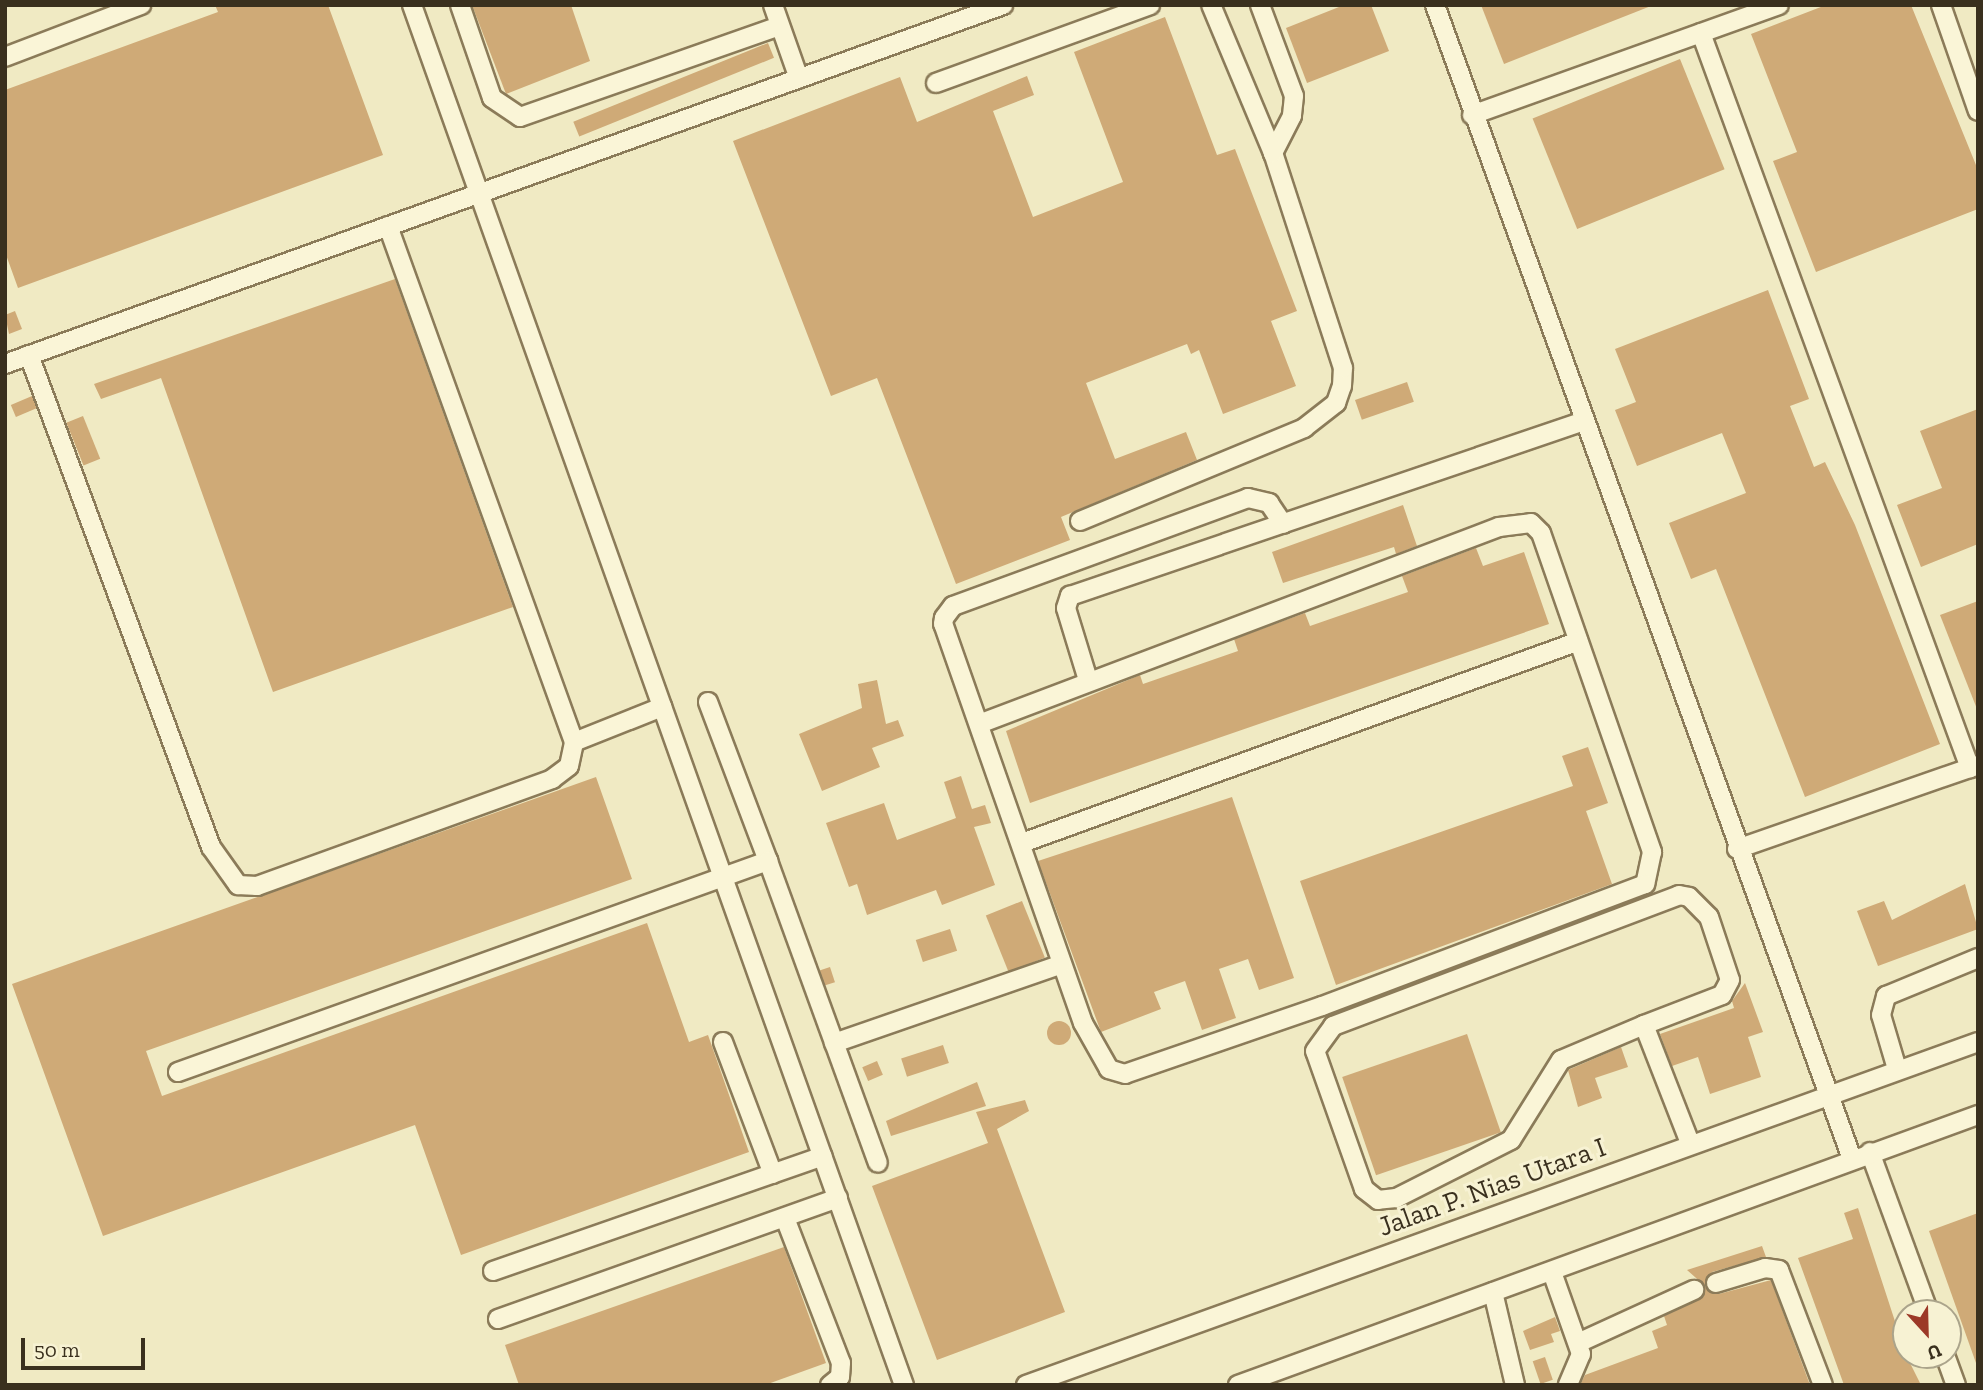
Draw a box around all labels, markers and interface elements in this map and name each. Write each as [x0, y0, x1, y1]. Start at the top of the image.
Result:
street label: Jalan P. Nias Utara I [1374, 1130, 1610, 1244]
north arrow [1892, 1299, 1962, 1369]
scale bar [24, 1324, 149, 1368]
text: 50 m [34, 1337, 80, 1362]
text: U [1924, 1339, 1945, 1365]

